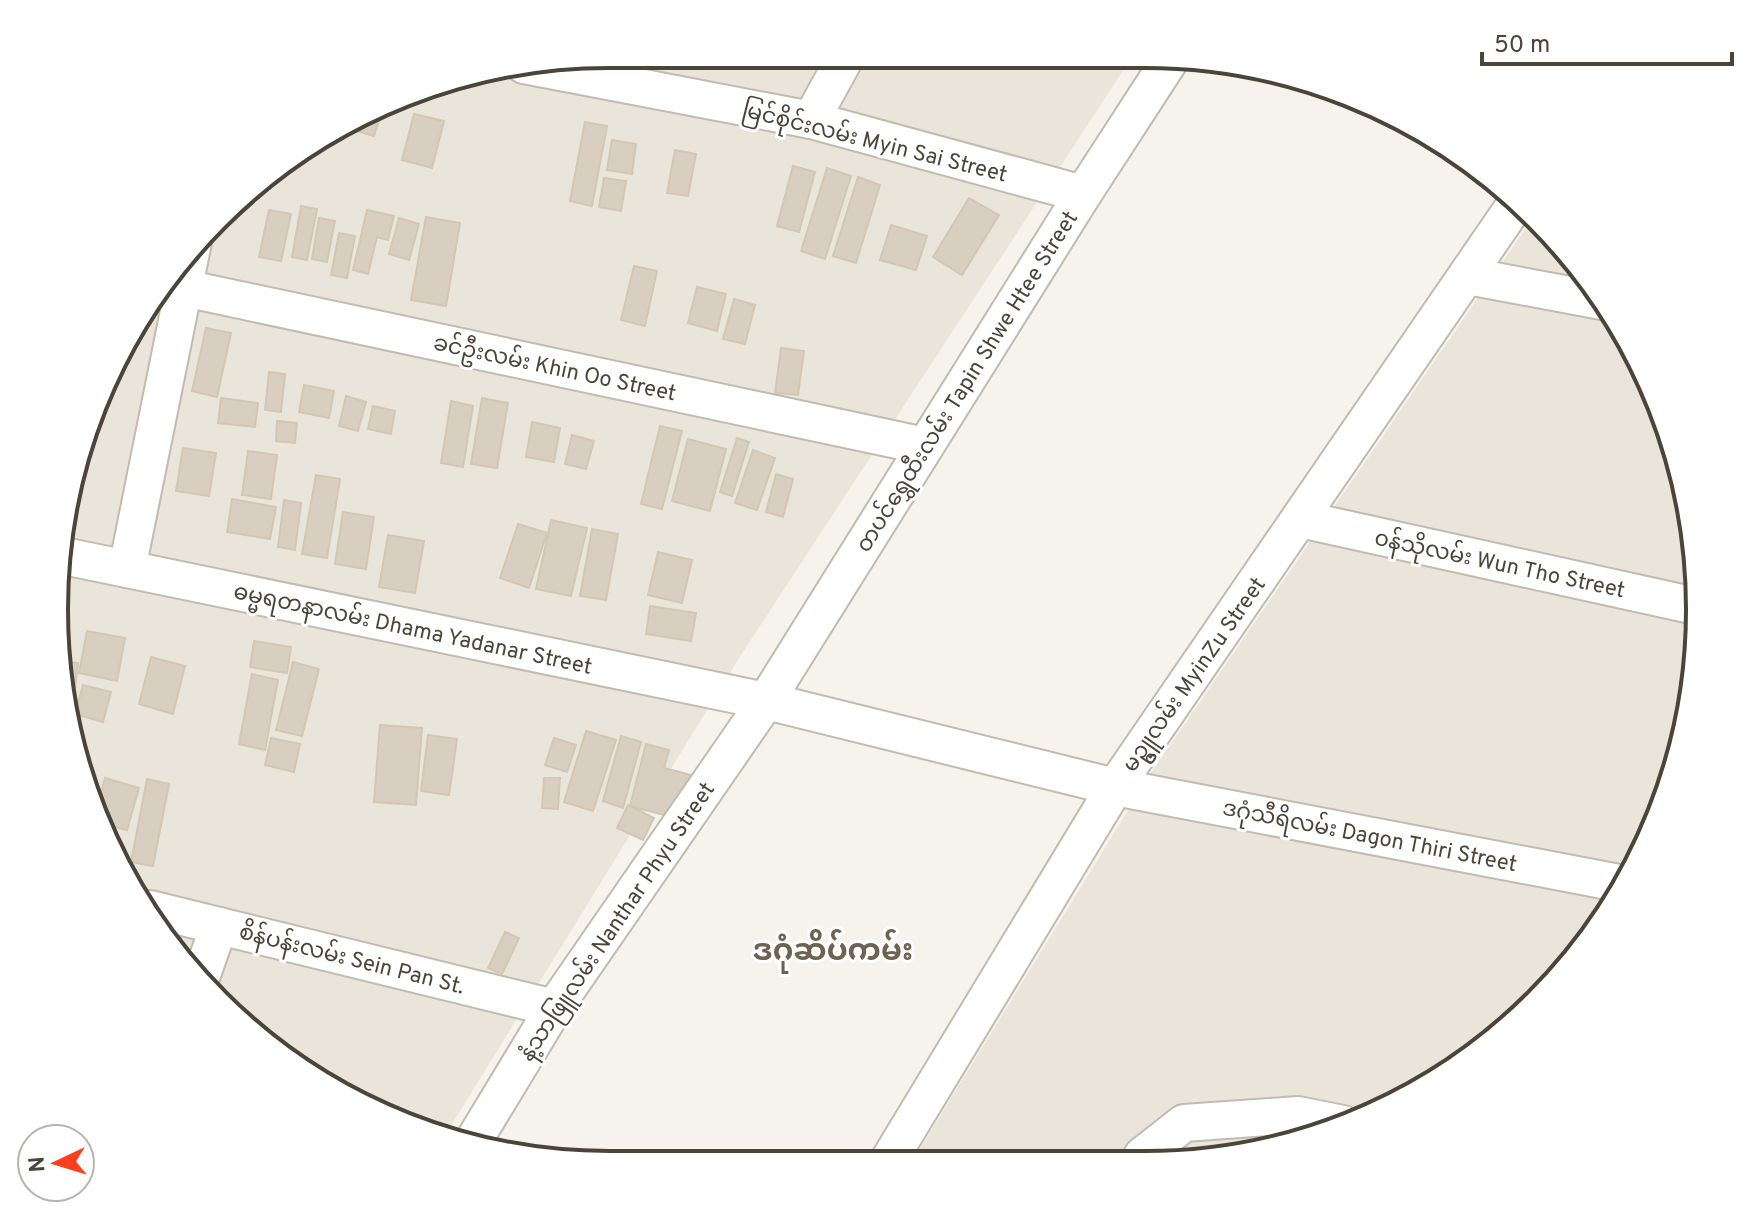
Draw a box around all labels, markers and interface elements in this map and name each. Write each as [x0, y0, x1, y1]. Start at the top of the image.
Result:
scale bar [1482, 16, 1732, 66]
text: 50 m [1494, 31, 1550, 61]
street label: မြင်စိုင်းလမ်း Myin Sai Street [739, 94, 1011, 191]
street label: တပင်ရွှေထီးလမ်း Tapin Shwe Htee Street [848, 205, 1087, 559]
street label: ခင်ဦးလမ်း Khin Oo Street [430, 327, 679, 410]
street label: ၀န်သိုလမ်း Wun Tho Street [1371, 522, 1628, 607]
street label: မဥ္ဇူလမ်း MyinZu Street [1114, 571, 1274, 779]
street label: ဓမ္မရတနာလမ်း Dhama Yadanar Street [230, 575, 595, 684]
street label: နံ့သာဖြူလမ်း Nanthar Phyu Street [511, 776, 723, 1068]
street label: ဒဂုံသီရိလမ်း Dagon Thiri Street [1220, 792, 1520, 881]
street label: စိန်ပန်းလမ်း Sein Pan St. [235, 915, 468, 1003]
district label: ဒဂုံဆိပ်ကမ်း [753, 929, 913, 974]
north arrow [16, 1123, 96, 1203]
text: N [25, 1155, 53, 1173]

